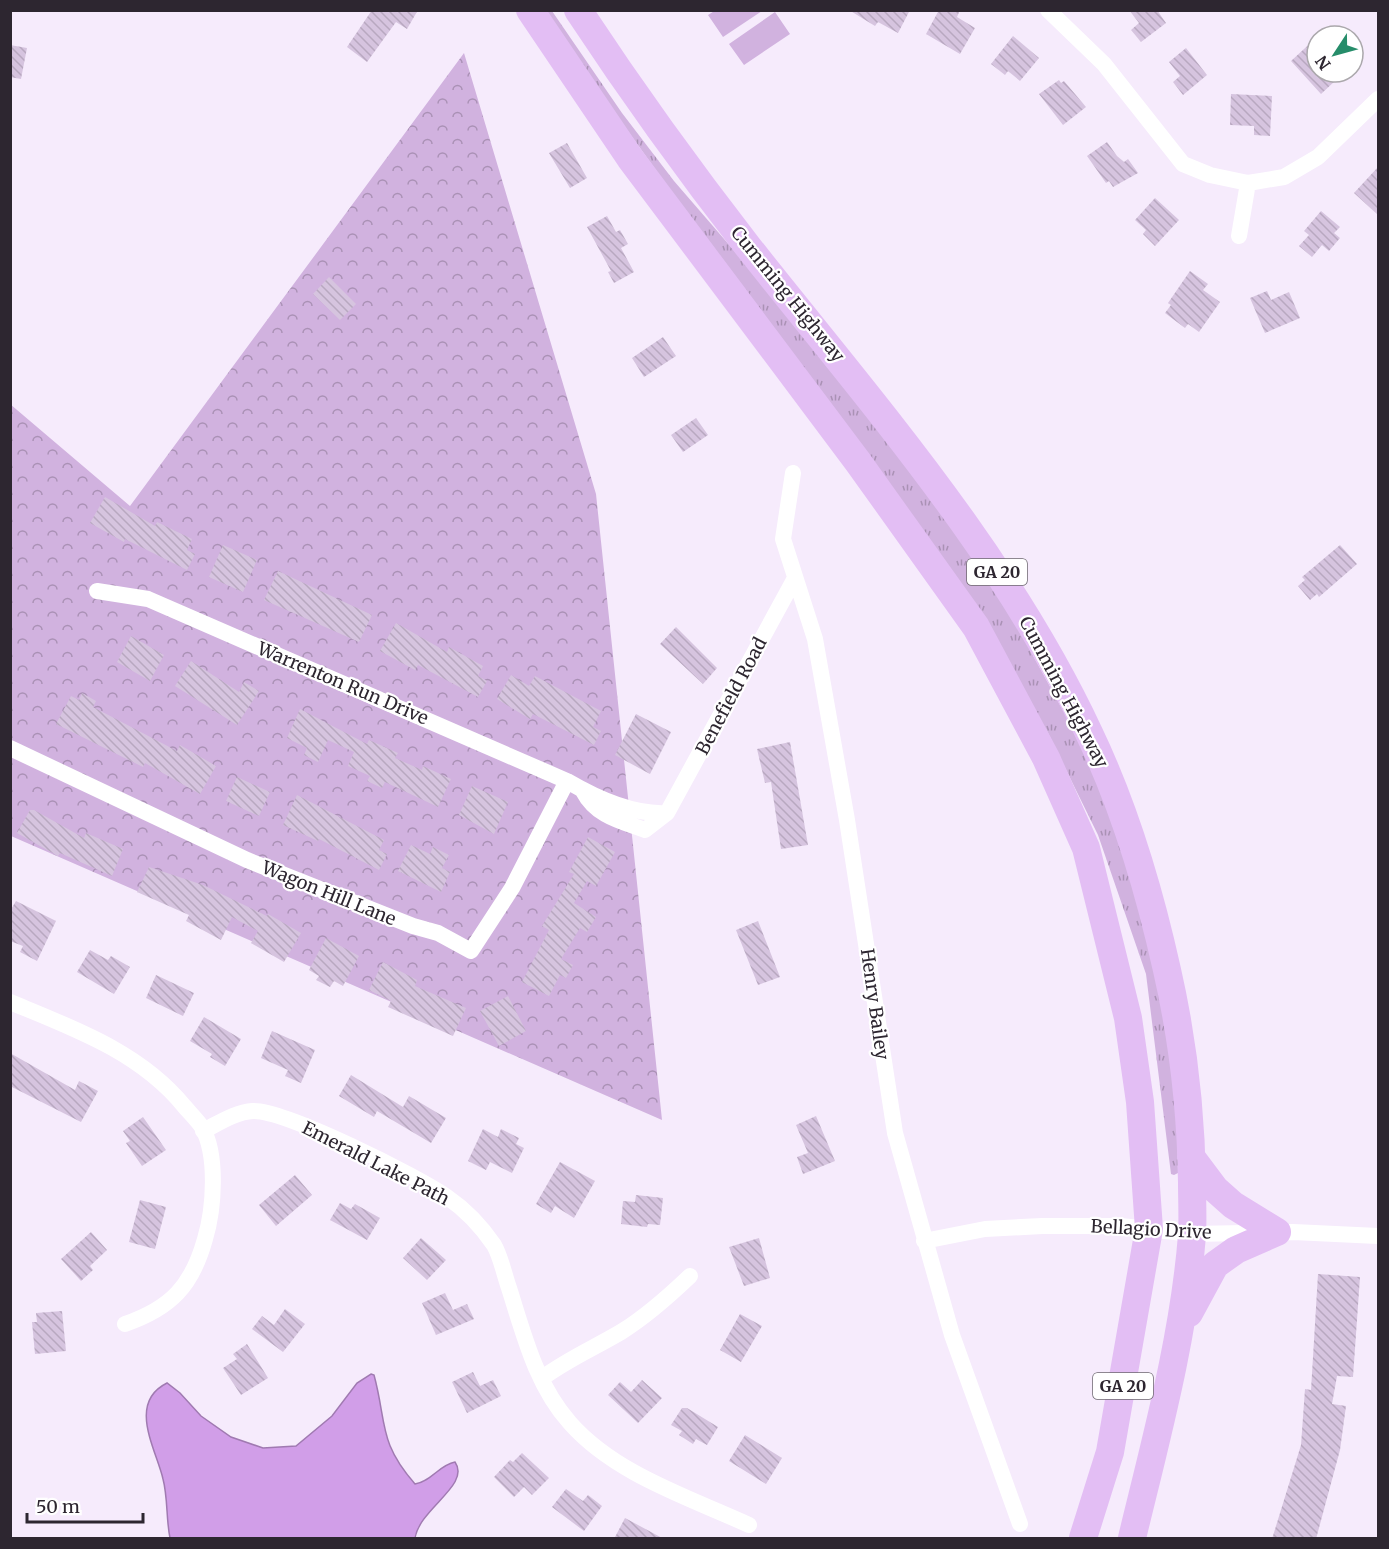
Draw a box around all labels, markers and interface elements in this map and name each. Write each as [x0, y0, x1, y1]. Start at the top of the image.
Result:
north arrow [1305, 24, 1365, 84]
text: N [1311, 52, 1335, 74]
street label: Cumming Highway [726, 221, 850, 367]
road number: GA 20 [967, 559, 1027, 585]
street label: Cumming Highway [1014, 612, 1114, 772]
street label: Benefield Road [690, 633, 772, 759]
street label: Warrenton Run Drive [253, 636, 432, 729]
street label: Wagon Hill Lane [258, 855, 399, 930]
street label: Henry Bailey [856, 947, 894, 1062]
street label: Emerald Lake Path [298, 1116, 454, 1210]
street label: Bellagio Drive [1090, 1214, 1212, 1244]
road number: GA 20 [1093, 1373, 1153, 1399]
scale bar [27, 1486, 142, 1524]
text: 50 m [36, 1495, 80, 1518]

